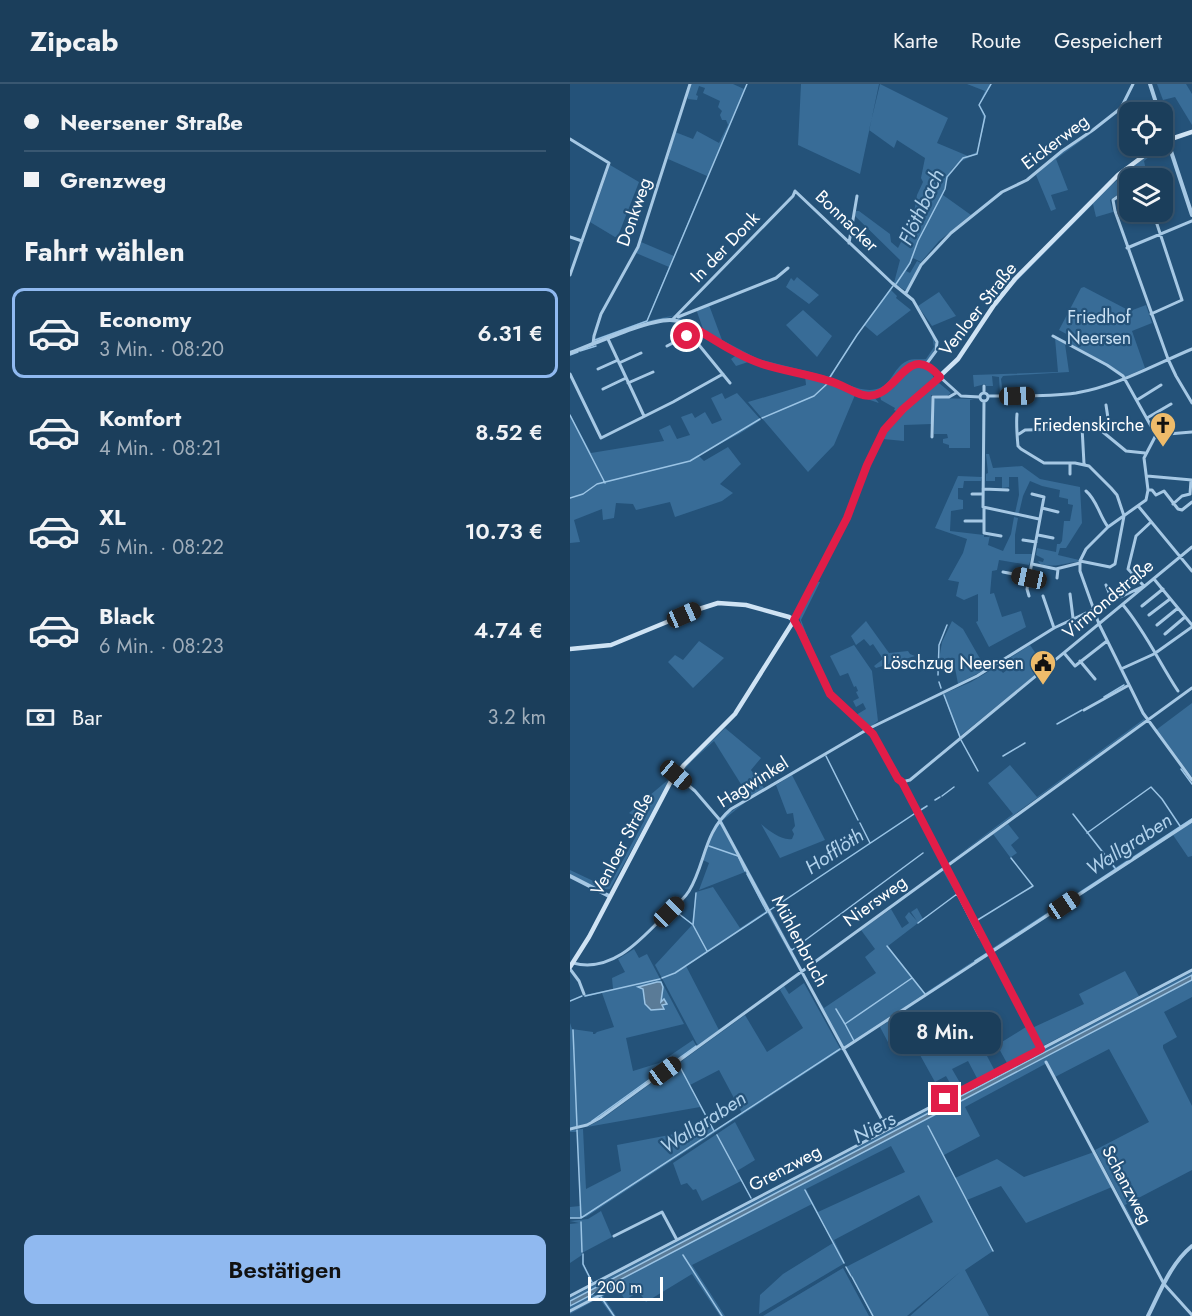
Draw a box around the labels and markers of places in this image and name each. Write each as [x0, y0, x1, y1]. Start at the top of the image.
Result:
church icon: Friedenskirche [1148, 410, 1178, 448]
place label: Friedenskirche [1033, 412, 1144, 438]
public building icon: Löschzug Neersen [1028, 648, 1058, 686]
place label: Löschzug Neersen [883, 650, 1024, 676]

